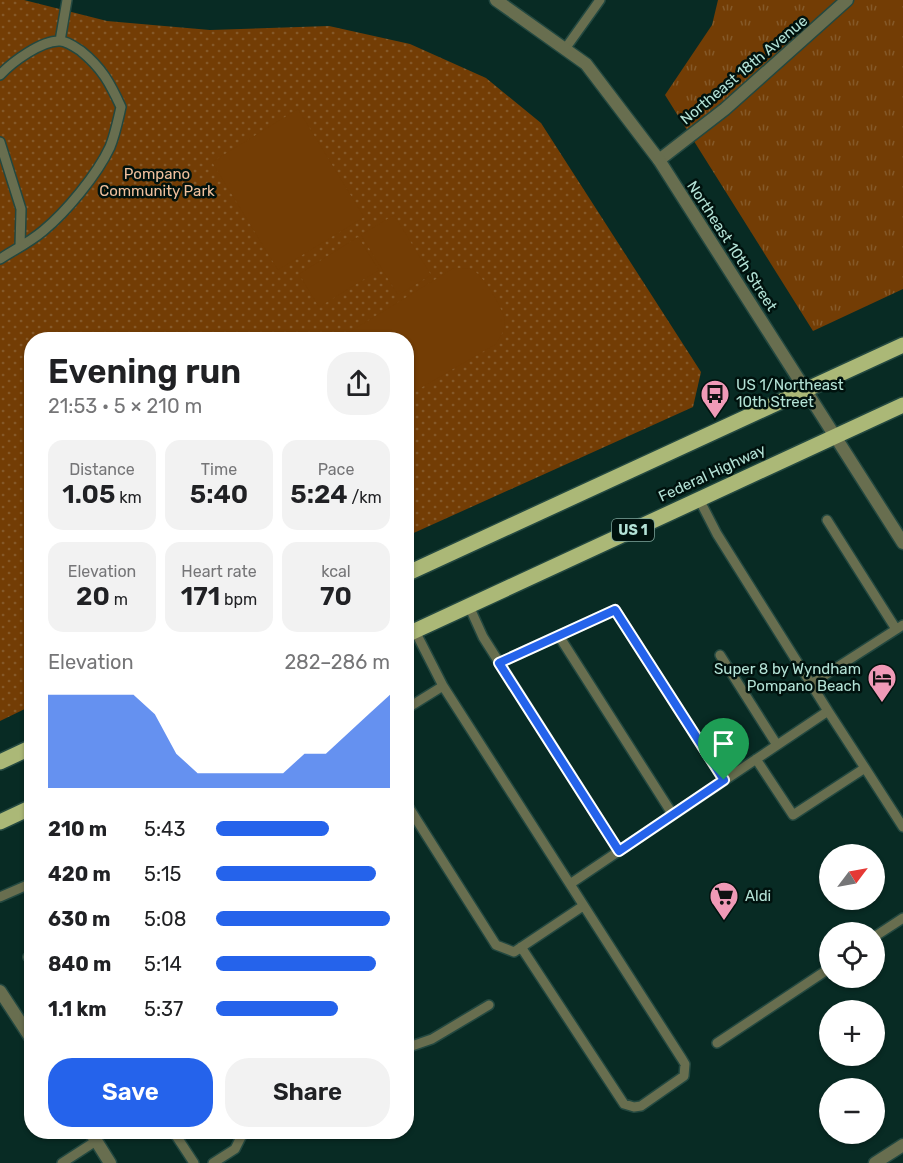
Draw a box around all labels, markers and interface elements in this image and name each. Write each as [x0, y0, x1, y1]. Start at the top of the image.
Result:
street label: Northeast 18th Avenue [677, 12, 811, 128]
park label: Pompano Community Park [99, 165, 215, 200]
street label: Northeast 10th Street [683, 178, 781, 315]
text: Evening run [48, 352, 241, 391]
button: share [327, 352, 390, 415]
place label: US 1/Northeast 10th Street [736, 376, 844, 411]
bus stop icon: US 1/Northeast 10th Street [699, 378, 731, 420]
text: 21:53 · 5 × 210 m [48, 394, 202, 418]
street label: Federal Highway [656, 440, 768, 506]
text: Distance [69, 460, 135, 479]
text: Time [201, 460, 237, 479]
text: Pace [318, 460, 354, 479]
text: 1.05 [62, 479, 115, 510]
text: 5:40 [190, 479, 248, 510]
text: 5:24 [290, 479, 348, 510]
text: km [115, 488, 142, 507]
text: /km [348, 488, 382, 507]
road number: US 1 [612, 519, 654, 541]
text: Elevation [68, 562, 136, 581]
text: Heart rate [181, 562, 257, 581]
text: kcal [321, 562, 351, 581]
text: 20 [76, 581, 110, 612]
text: 171 [181, 581, 220, 612]
text: 70 [320, 581, 352, 612]
text: m [110, 590, 128, 609]
text: bpm [220, 590, 257, 609]
text: Elevation [48, 650, 134, 674]
text: 282–286 m [284, 650, 390, 674]
place label: Super 8 by Wyndham Pompano Beach [714, 660, 861, 695]
hotel icon: Super 8 by Wyndham Pompano Beach [866, 662, 898, 704]
pin [698, 718, 749, 780]
icon: arrive [707, 727, 740, 760]
text: 210 m [48, 817, 107, 841]
text: 5:43 [144, 817, 185, 841]
north arrow [819, 844, 885, 910]
map controls [819, 844, 885, 1144]
text: 420 m [48, 862, 111, 886]
text: 5:15 [144, 862, 181, 886]
supermarket icon: Aldi [708, 880, 740, 922]
place label: Aldi [745, 887, 771, 905]
text: 630 m [48, 907, 110, 931]
text: 5:08 [144, 907, 186, 931]
button: locate [819, 922, 885, 988]
text: 840 m [48, 952, 111, 976]
text: 5:14 [144, 952, 182, 976]
text: 1.1 km [48, 997, 107, 1021]
text: 5:37 [144, 997, 183, 1021]
button: + [819, 1000, 885, 1066]
button: Save [48, 1058, 213, 1127]
button: Share [225, 1058, 390, 1127]
button: − [819, 1078, 885, 1144]

